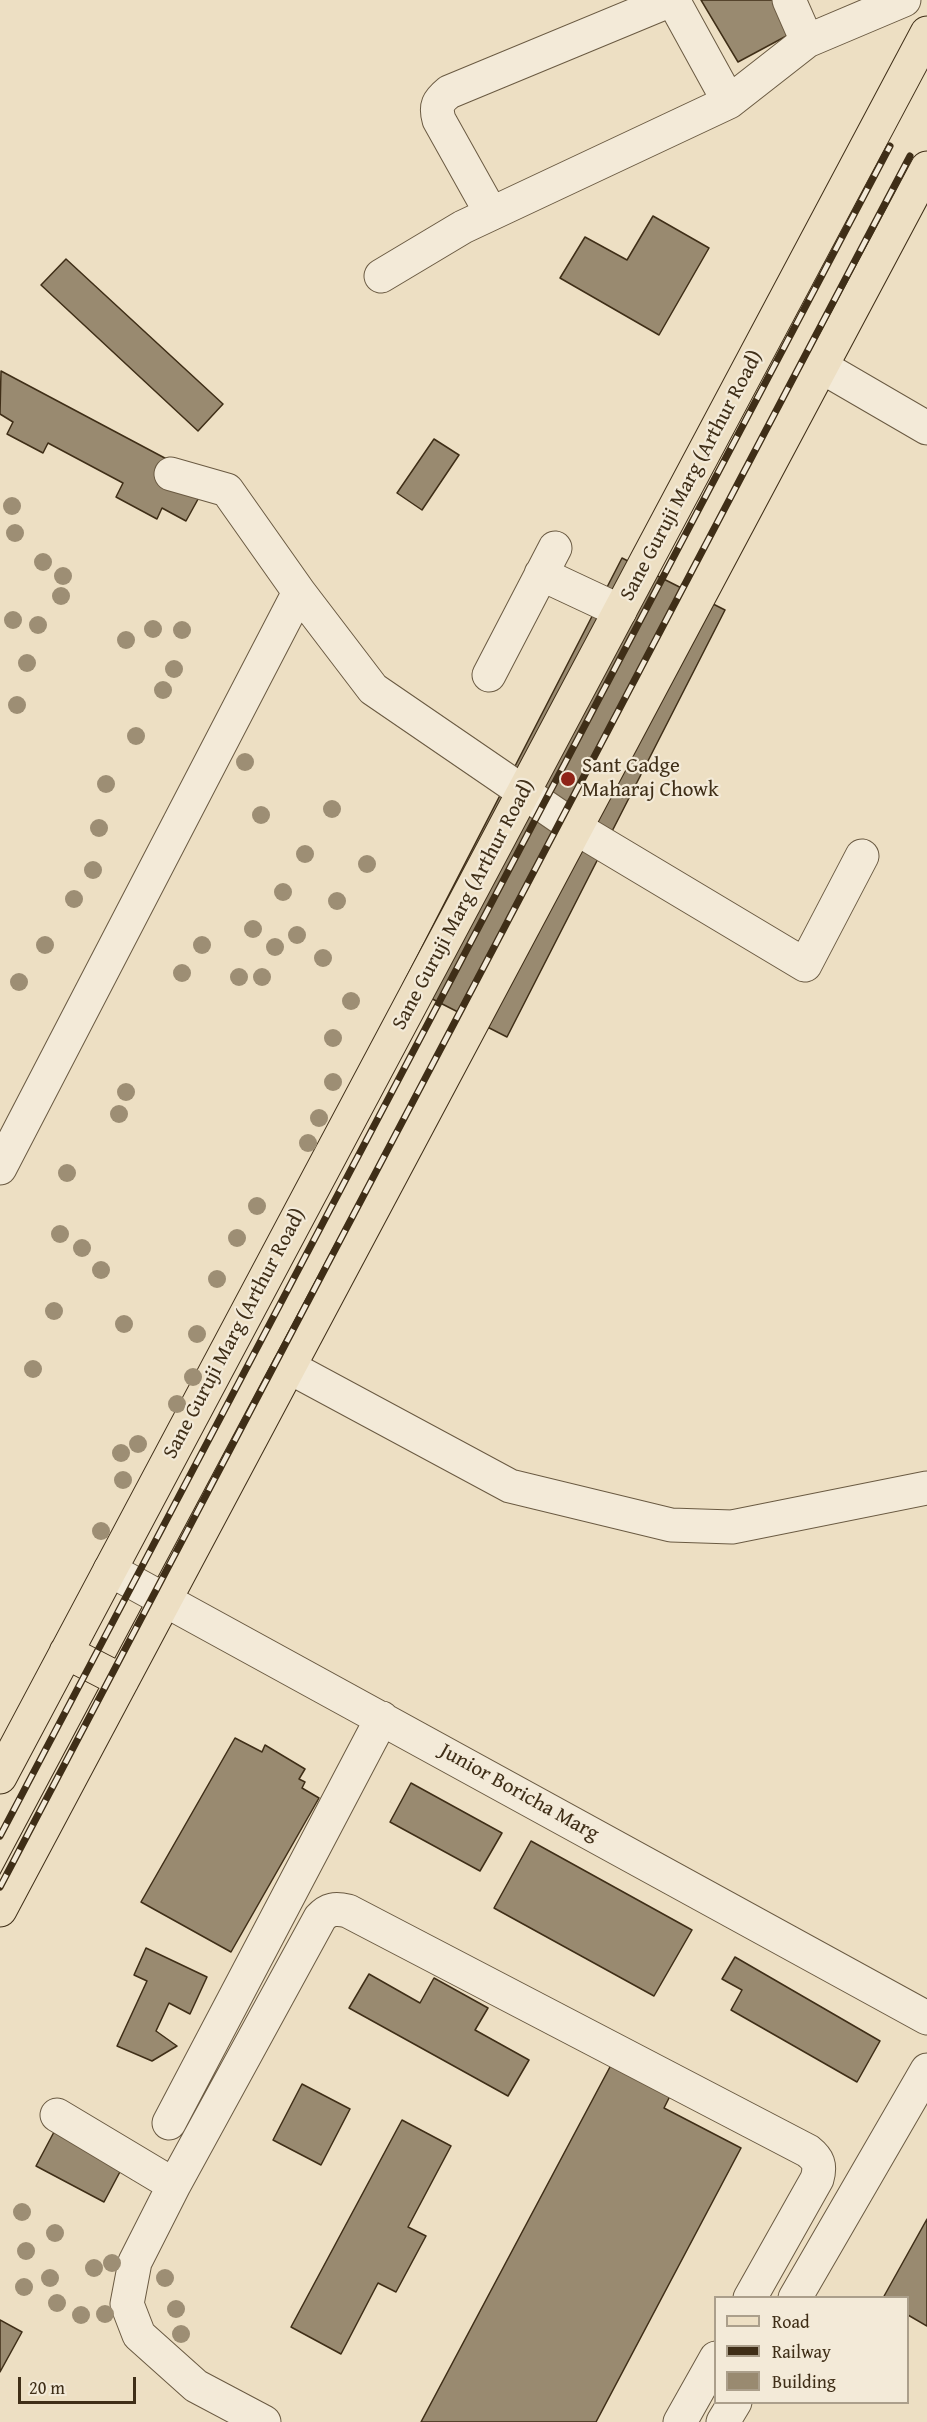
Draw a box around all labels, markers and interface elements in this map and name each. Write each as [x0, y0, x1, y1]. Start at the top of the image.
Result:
street label: Sane Guruji Marg (Arthur Road) [615, 347, 769, 605]
place label: Sant Gadge Maharaj Chowk [582, 754, 719, 804]
marker: Sant Gadge Maharaj Chowk [559, 770, 577, 788]
street label: Sane Guruji Marg (Arthur Road) [387, 776, 541, 1034]
street label: Sane Guruji Marg (Arthur Road) [158, 1205, 312, 1463]
street label: Junior Boricha Marg [435, 1739, 603, 1847]
legend [714, 2296, 909, 2404]
text: Road [772, 2308, 810, 2335]
text: Railway [772, 2338, 831, 2365]
scale bar [21, 2365, 140, 2403]
text: Building [772, 2368, 836, 2395]
text: 20 m [29, 2374, 65, 2401]

